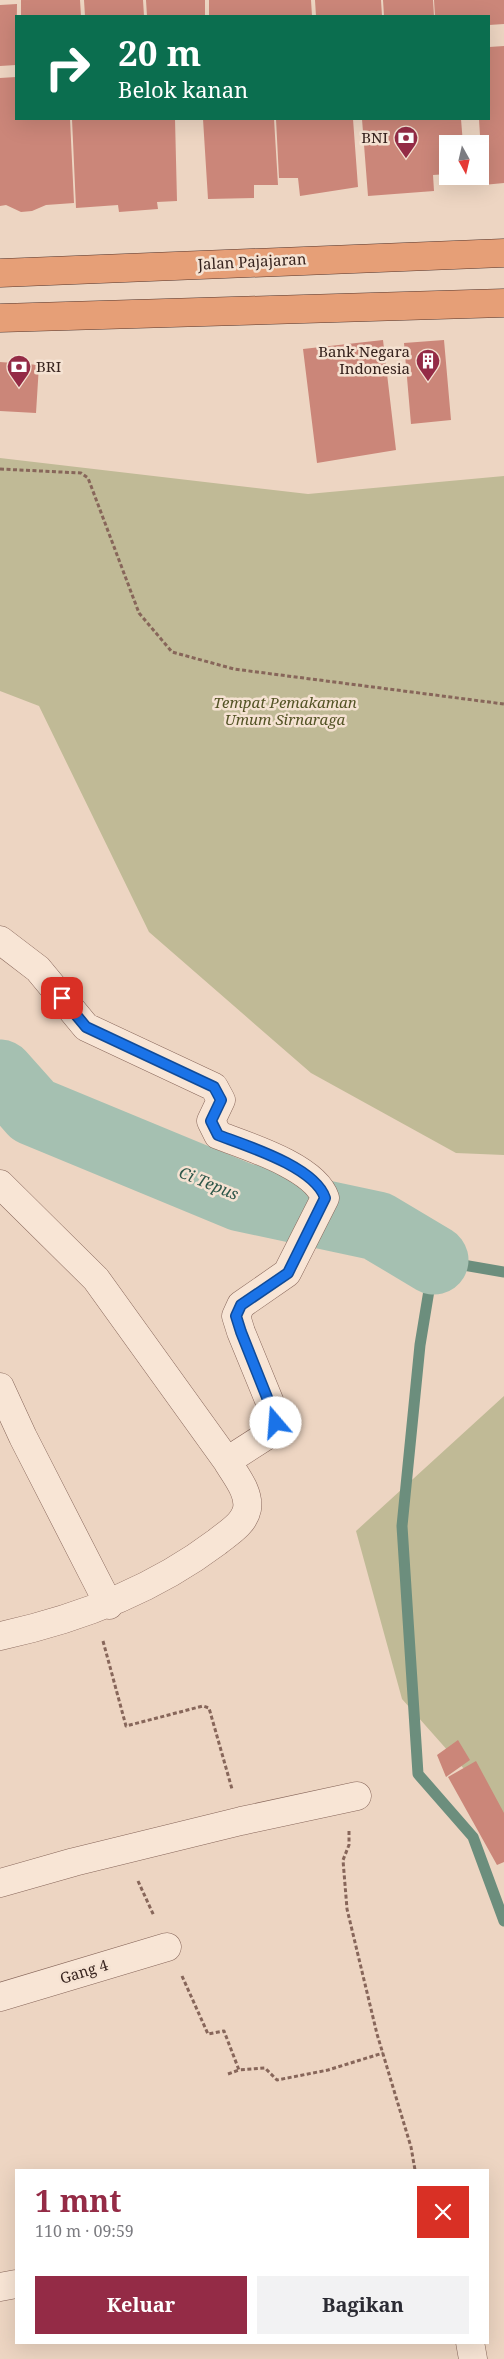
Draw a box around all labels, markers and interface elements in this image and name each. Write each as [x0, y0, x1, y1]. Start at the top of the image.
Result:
text: 20 m [118, 29, 201, 76]
icon: right [35, 35, 100, 100]
text: Belok kanan [118, 74, 248, 104]
bank icon: BNI [393, 125, 419, 159]
place label: BNI [361, 127, 388, 147]
north arrow [439, 135, 489, 185]
map controls [439, 135, 489, 185]
street label: Jalan Pajajaran [196, 248, 307, 274]
place label: Bank Negara Indonesia [318, 341, 410, 378]
building icon: Bank Negara Indonesia [415, 348, 441, 382]
bank icon: BRI [6, 354, 32, 388]
place label: BRI [36, 356, 61, 376]
park label: Tempat Pemakaman Umum Sirnaraga [213, 692, 357, 729]
pin [41, 977, 83, 1019]
icon: arrive [48, 984, 76, 1012]
water label: Ci Tepus [176, 1161, 242, 1205]
position arrow [249, 1396, 301, 1448]
street label: Gang 4 [57, 1954, 111, 1988]
text: 1 mnt [35, 2180, 122, 2221]
button: close [417, 2186, 469, 2238]
text: 110 m · 09:59 [35, 2220, 134, 2242]
button: Keluar [35, 2276, 247, 2334]
button: Bagikan [257, 2276, 469, 2334]

